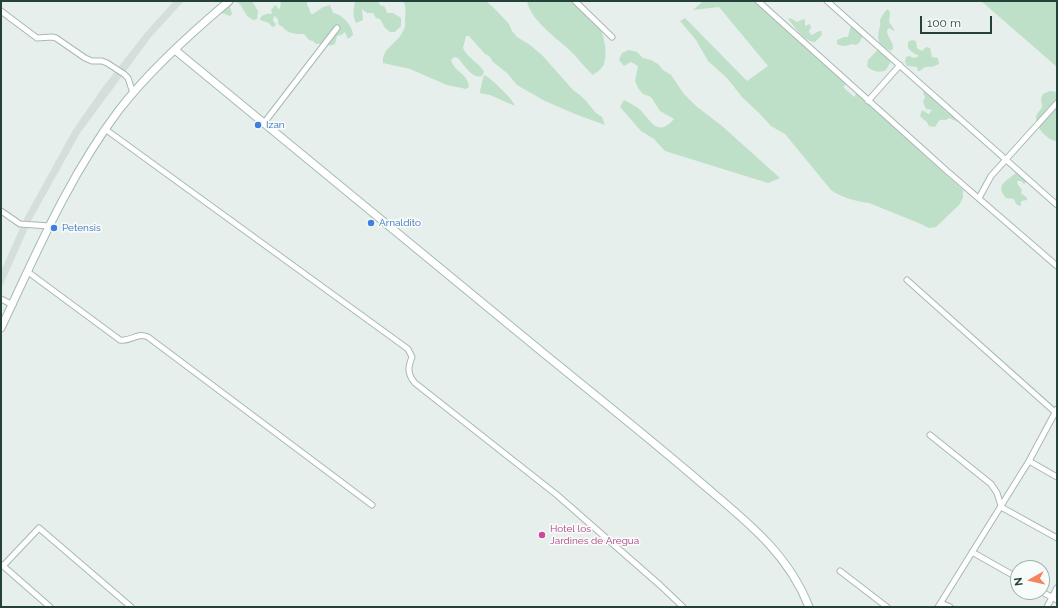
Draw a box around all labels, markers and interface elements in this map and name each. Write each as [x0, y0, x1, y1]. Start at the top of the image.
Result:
scale bar [922, 8, 994, 34]
text: 100 m [927, 16, 961, 30]
place label: Izan [266, 119, 285, 131]
marker: Izan [253, 120, 263, 130]
place label: Arnaldito [379, 217, 421, 229]
marker: Arnaldito [366, 218, 376, 228]
place label: Petensis [62, 222, 101, 234]
marker: Petensis [49, 223, 59, 233]
place label: Hotel los Jardines de Aregua [550, 523, 639, 546]
marker: Hotel los Jardines de Aregua [537, 530, 547, 540]
north arrow [1010, 560, 1050, 600]
text: N [1012, 577, 1026, 587]

